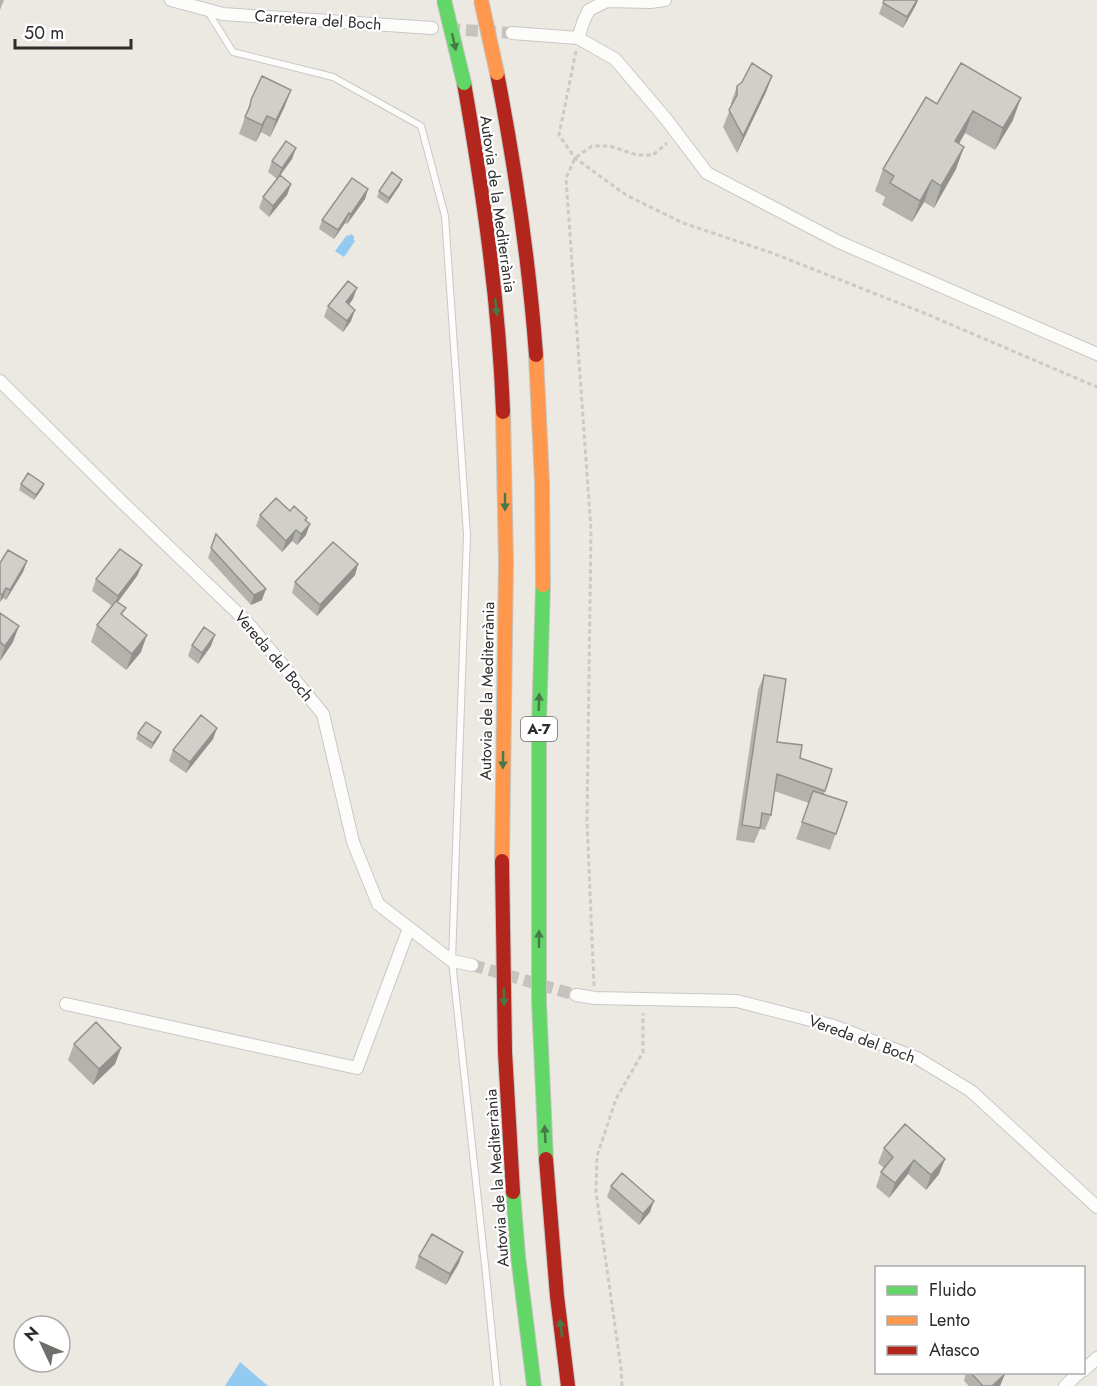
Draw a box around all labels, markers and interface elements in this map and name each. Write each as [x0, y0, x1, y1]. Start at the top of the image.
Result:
street label: Carretera del Boch [254, 4, 382, 36]
scale bar [15, 12, 130, 50]
text: 50 m [24, 20, 64, 46]
one-way arrow [450, 32, 459, 51]
street label: Autovia de la Mediterrània [474, 114, 522, 294]
one-way arrow [491, 298, 501, 317]
one-way arrow [500, 492, 510, 511]
street label: Autovia de la Mediterrània [474, 602, 500, 780]
street label: Vereda del Boch [229, 606, 319, 706]
one-way arrow [535, 692, 544, 711]
road number: A-7 [521, 717, 557, 741]
one-way arrow [498, 750, 508, 769]
one-way arrow [534, 929, 544, 948]
one-way arrow [499, 987, 509, 1006]
street label: Vereda del Boch [805, 1009, 919, 1069]
street label: Autovia de la Mediterrània [479, 1088, 515, 1268]
one-way arrow [541, 1124, 550, 1143]
legend [875, 1266, 1085, 1374]
text: Fluido [929, 1277, 977, 1303]
text: Lento [929, 1307, 970, 1333]
north arrow [12, 1314, 72, 1374]
one-way arrow [557, 1318, 566, 1337]
text: N [19, 1321, 44, 1346]
text: Atasco [929, 1337, 980, 1363]

